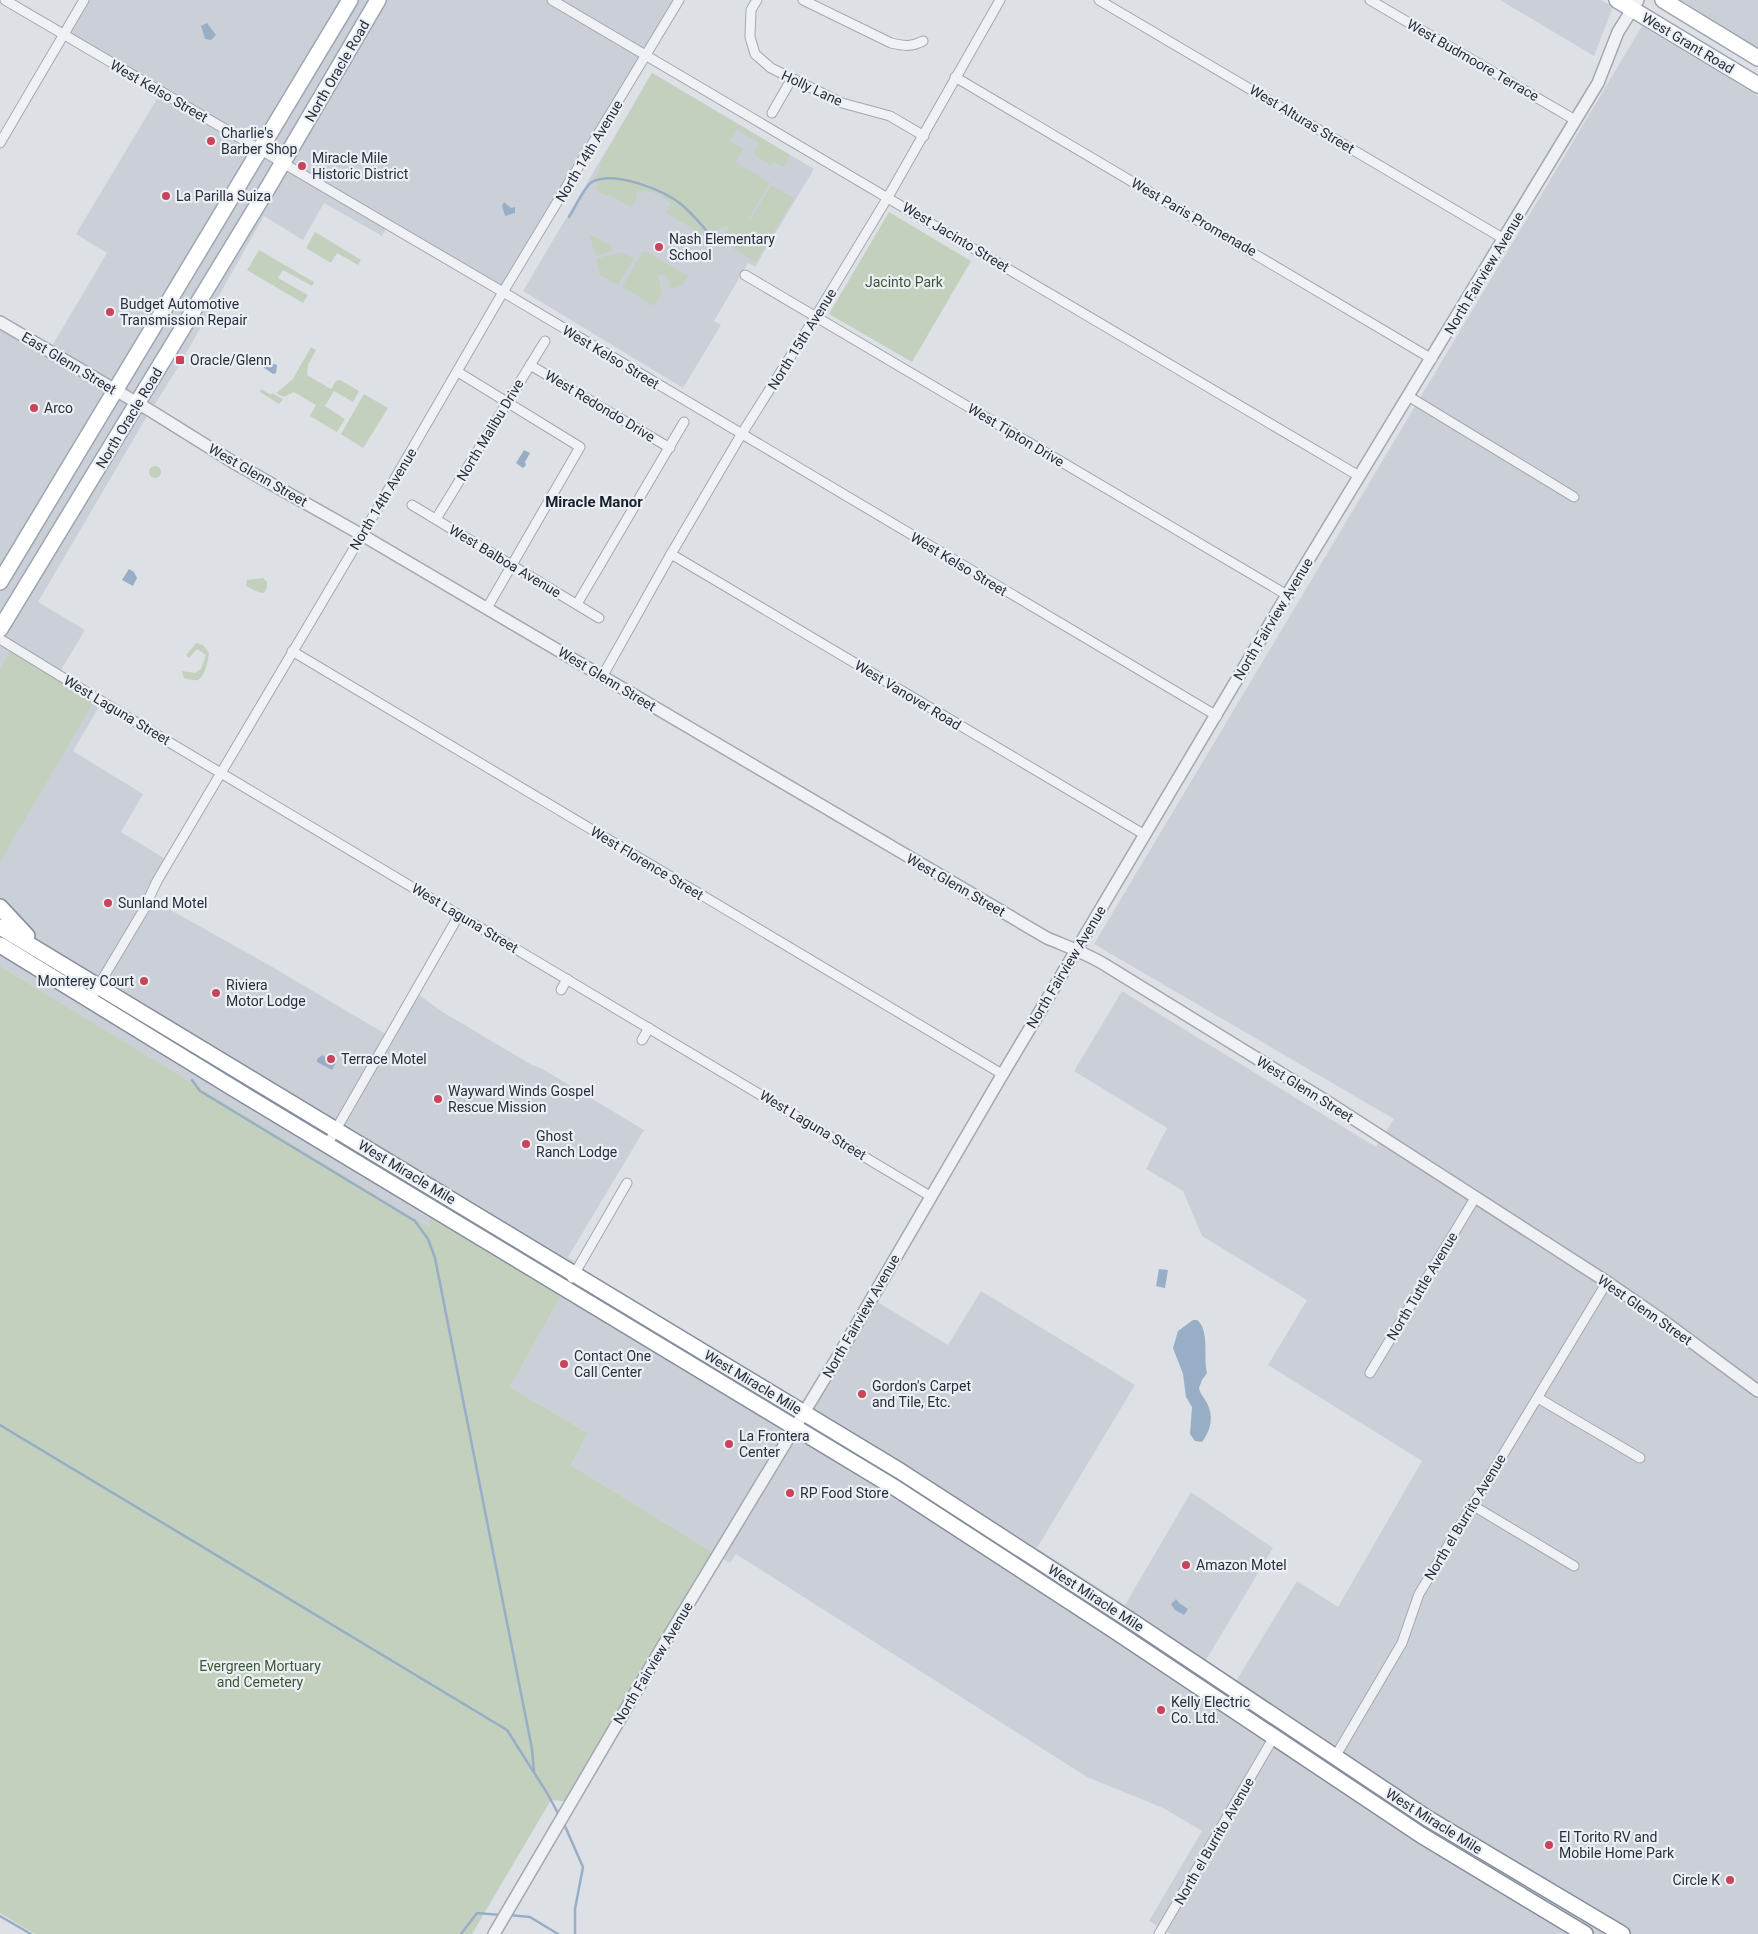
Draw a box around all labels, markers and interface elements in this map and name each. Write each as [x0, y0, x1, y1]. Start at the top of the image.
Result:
street label: West Grant Road [1639, 9, 1737, 77]
street label: West Budmoore Terrace [1404, 16, 1542, 104]
street label: North Oracle Road [301, 18, 373, 124]
street label: West Kelso Street [107, 57, 211, 126]
street label: Holly Lane [779, 67, 845, 109]
street label: West Alturas Street [1247, 81, 1358, 157]
street label: North 14th Avenue [552, 97, 626, 205]
place label: Charlie's Barber Shop [221, 125, 298, 157]
marker: Charlie's Barber Shop [205, 135, 217, 147]
place label: Miracle Mile Historic District [312, 150, 409, 182]
marker: Miracle Mile Historic District [296, 160, 308, 172]
street label: West Paris Promenade [1129, 175, 1259, 259]
place label: La Parilla Suiza [176, 188, 271, 204]
marker: La Parilla Suiza [160, 190, 172, 202]
street label: West Jacinto Street [900, 199, 1013, 275]
street label: North Fairview Avenue [1441, 209, 1527, 337]
place label: Nash Elementary School [669, 231, 775, 263]
marker: Nash Elementary School [653, 241, 665, 253]
park label: Jacinto Park [865, 274, 944, 290]
street label: North 15th Avenue [764, 286, 840, 392]
place label: Budget Automotive Transmission Repair [120, 296, 248, 328]
marker: Budget Automotive Transmission Repair [104, 306, 116, 318]
street label: West Kelso Street [560, 322, 663, 392]
street label: East Glenn Street [19, 329, 119, 398]
place label: Oracle/Glenn [190, 352, 271, 368]
marker: Oracle/Glenn [174, 354, 186, 366]
street label: North Oracle Road [93, 365, 165, 471]
street label: West Redondo Drive [542, 367, 658, 445]
street label: North Malibu Drive [453, 376, 527, 484]
place label: Arco [44, 400, 73, 416]
street label: West Tipton Drive [965, 400, 1067, 470]
marker: Arco [28, 402, 40, 414]
street label: West Glenn Street [206, 440, 310, 510]
street label: North 14th Avenue [346, 445, 420, 553]
district label: Miracle Manor [545, 493, 643, 511]
street label: West Balboa Avenue [446, 521, 564, 601]
street label: West Kelso Street [908, 529, 1011, 599]
street label: North Fairview Avenue [1230, 555, 1316, 683]
street label: West Glenn Street [555, 644, 659, 715]
street label: West Vanover Road [852, 657, 964, 733]
street label: West Laguna Street [61, 672, 174, 748]
street label: West Florence Street [588, 823, 707, 903]
street label: West Glenn Street [904, 850, 1008, 920]
street label: West Laguna Street [409, 880, 522, 956]
place label: Sunland Motel [118, 895, 208, 911]
marker: Sunland Motel [102, 897, 114, 909]
street label: North Fairview Avenue [1023, 903, 1109, 1031]
place label: Monterey Court [38, 973, 134, 989]
marker: Monterey Court [138, 975, 150, 987]
place label: Riviera Motor Lodge [226, 977, 306, 1009]
marker: Riviera Motor Lodge [210, 987, 222, 999]
place label: Terrace Motel [341, 1051, 427, 1067]
marker: Terrace Motel [325, 1053, 337, 1065]
street label: West Glenn Street [1254, 1053, 1357, 1125]
place label: Wayward Winds Gospel Rescue Mission [448, 1083, 594, 1115]
street label: West Laguna Street [757, 1087, 870, 1163]
marker: Wayward Winds Gospel Rescue Mission [432, 1093, 444, 1105]
place label: Ghost Ranch Lodge [536, 1128, 617, 1160]
street label: West Miracle Mile [355, 1137, 459, 1207]
marker: Ghost Ranch Lodge [520, 1138, 532, 1150]
street label: North Tuttle Avenue [1383, 1229, 1461, 1343]
street label: North Fairview Avenue [819, 1252, 903, 1380]
street label: West Glenn Street [1595, 1272, 1695, 1349]
street label: West Miracle Mile [701, 1347, 805, 1417]
place label: Contact One Call Center [574, 1348, 651, 1380]
marker: Contact One Call Center [558, 1358, 570, 1370]
place label: Gordon's Carpet and Tile, Etc. [872, 1378, 971, 1410]
marker: Gordon's Carpet and Tile, Etc. [856, 1388, 868, 1400]
place label: La Frontera Center [739, 1428, 810, 1460]
marker: La Frontera Center [723, 1438, 735, 1450]
street label: North el Burrito Avenue [1421, 1451, 1509, 1583]
place label: RP Food Store [800, 1485, 889, 1501]
marker: RP Food Store [784, 1487, 796, 1499]
place label: Amazon Motel [1196, 1557, 1287, 1573]
marker: Amazon Motel [1180, 1559, 1192, 1571]
street label: West Miracle Mile [1045, 1561, 1147, 1635]
street label: North Fairview Avenue [610, 1599, 696, 1727]
park label: Evergreen Mortuary and Cemetery [199, 1658, 321, 1690]
place label: Kelly Electric Co. Ltd. [1171, 1694, 1250, 1726]
marker: Kelly Electric Co. Ltd. [1155, 1704, 1167, 1716]
street label: North el Burrito Avenue [1171, 1775, 1257, 1907]
street label: West Miracle Mile [1383, 1785, 1485, 1857]
place label: El Torito RV and Mobile Home Park [1559, 1829, 1675, 1861]
marker: El Torito RV and Mobile Home Park [1543, 1839, 1555, 1851]
place label: Circle K [1672, 1872, 1720, 1888]
marker: Circle K [1724, 1874, 1736, 1886]

